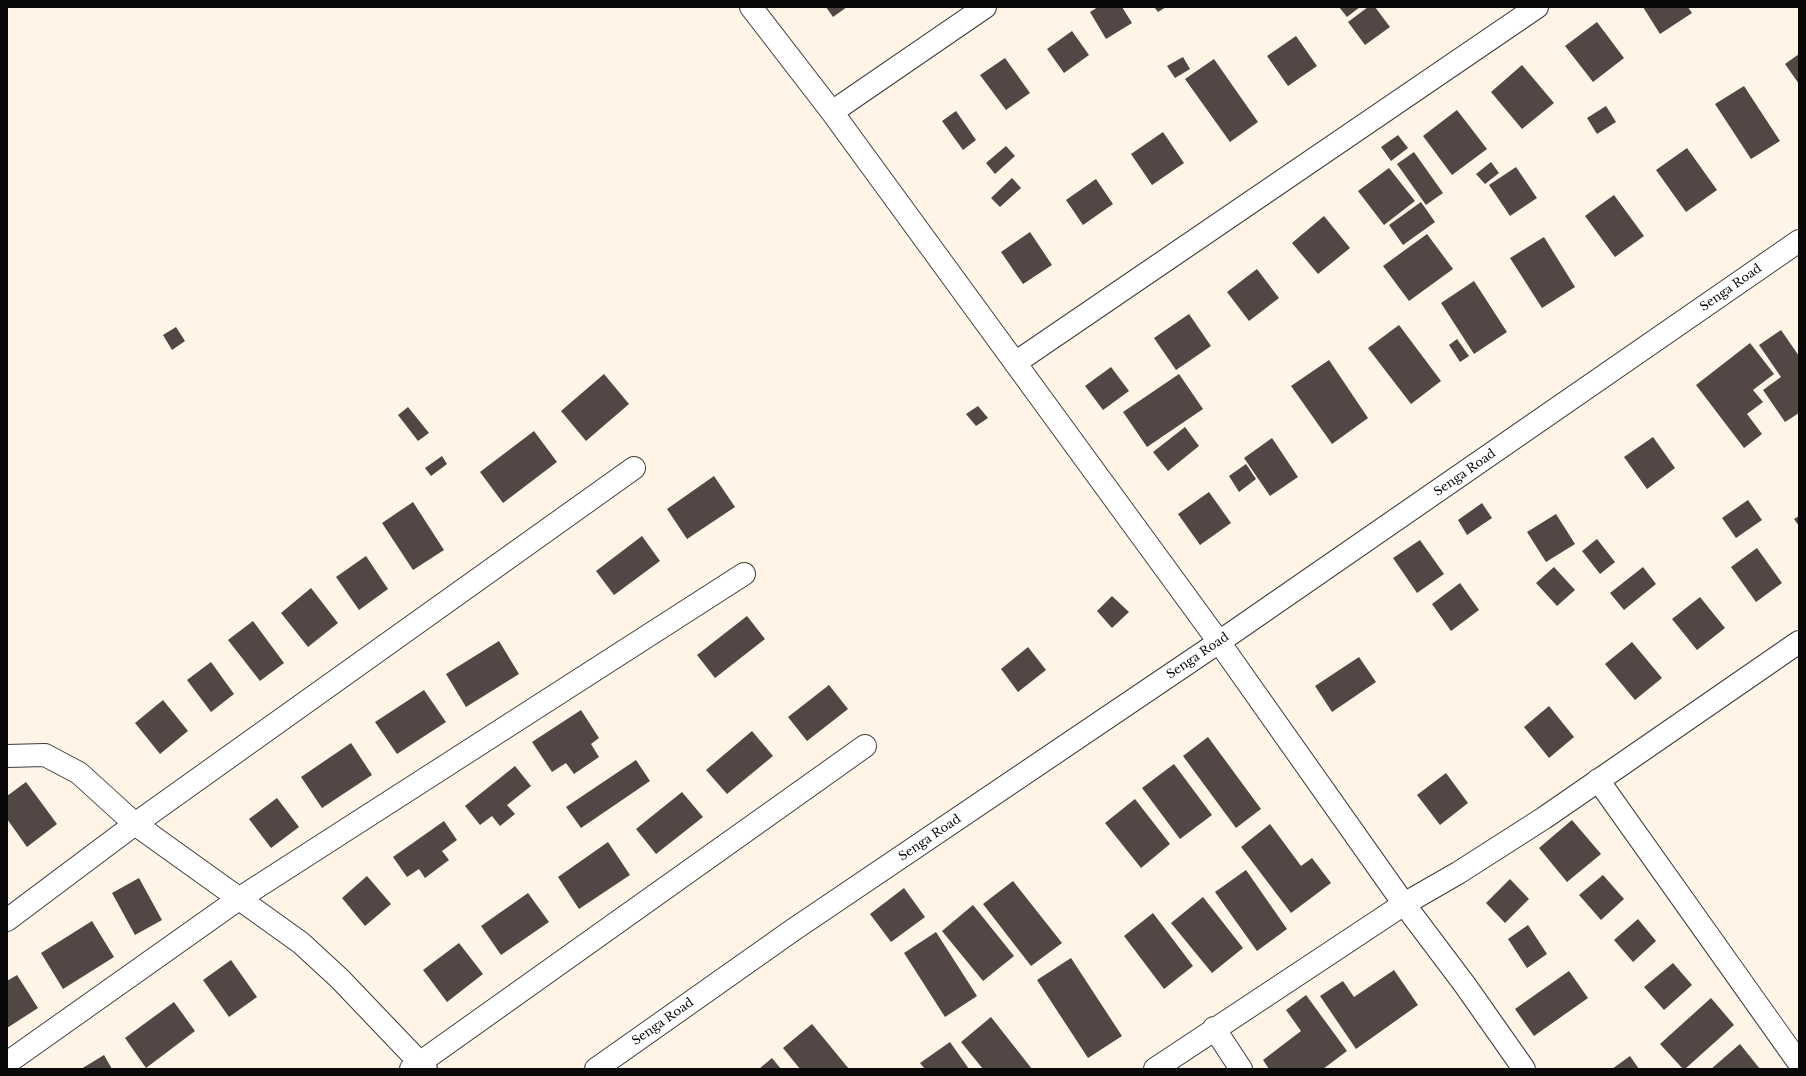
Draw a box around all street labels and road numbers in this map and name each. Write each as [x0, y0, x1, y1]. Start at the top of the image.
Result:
street label: Senga Road [1697, 261, 1765, 315]
street label: Senga Road [1431, 446, 1499, 500]
street label: Senga Road [1164, 630, 1232, 682]
street label: Senga Road [896, 812, 964, 864]
street label: Senga Road [629, 995, 697, 1049]

